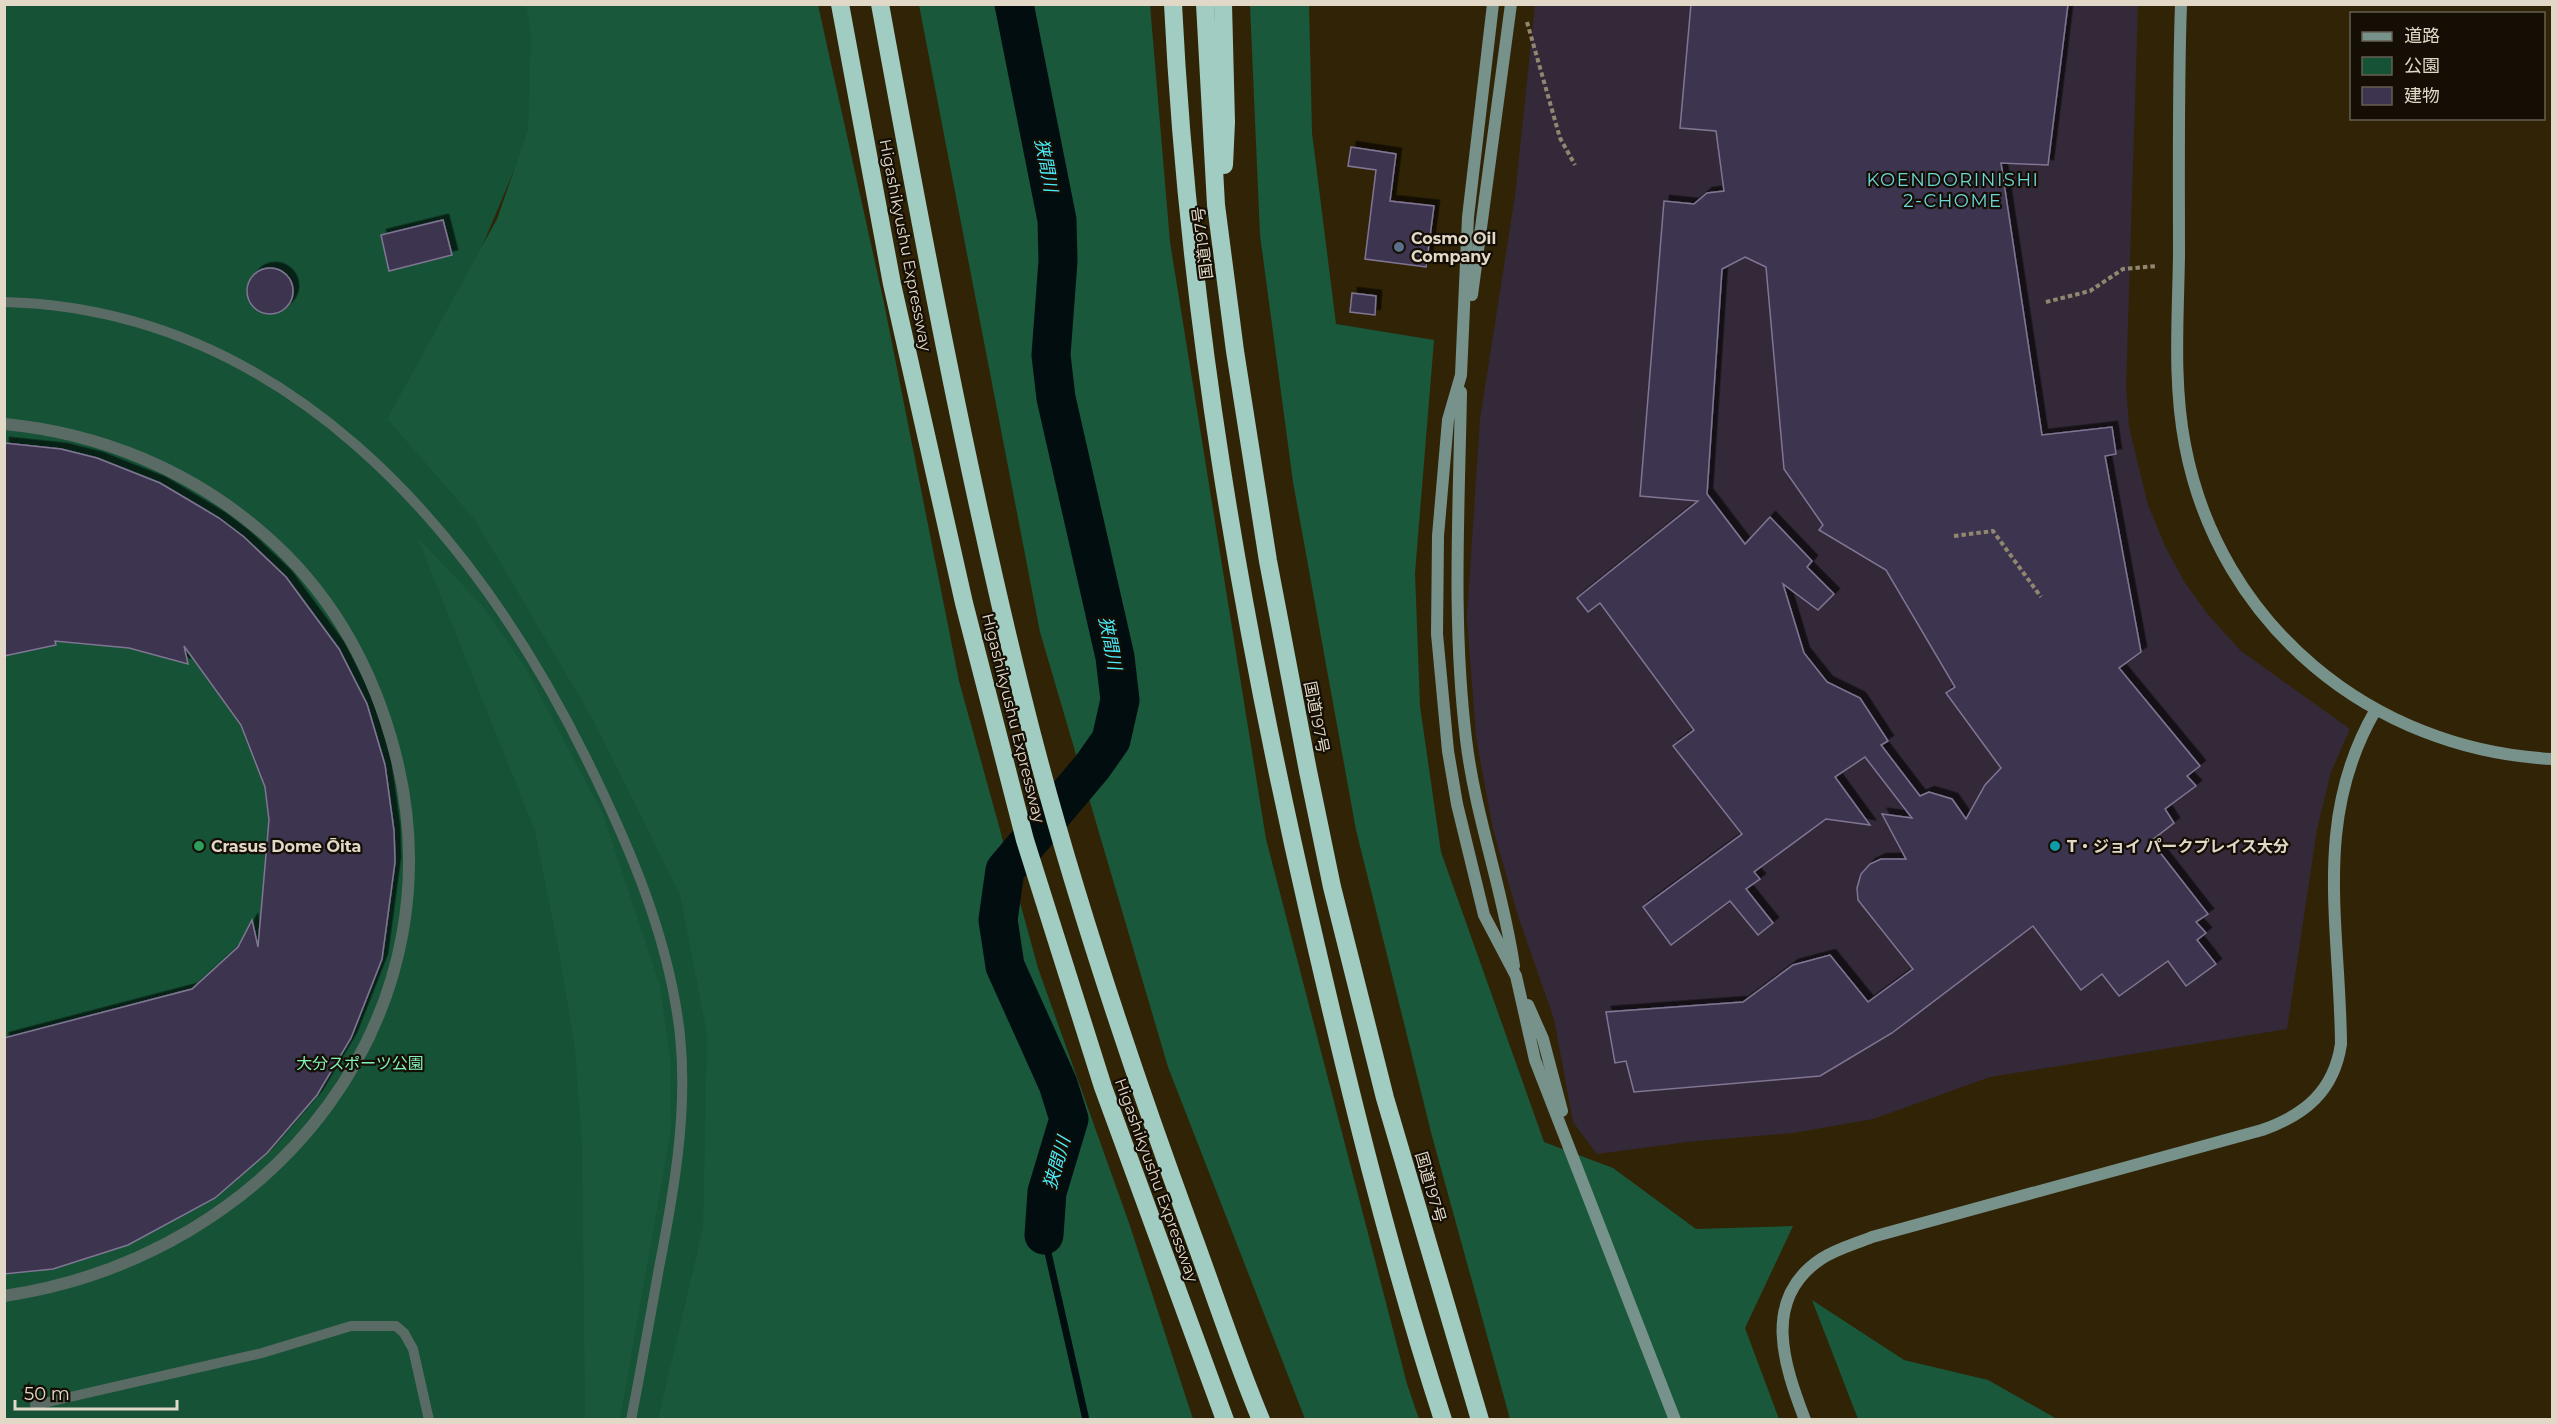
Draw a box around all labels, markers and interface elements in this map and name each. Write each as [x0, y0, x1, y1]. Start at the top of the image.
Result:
legend [2350, 12, 2545, 120]
text: 道路 [2404, 25, 2440, 47]
text: 公園 [2404, 55, 2440, 77]
text: 建物 [2404, 85, 2440, 107]
water label: 狭間川 [1030, 136, 1062, 196]
street label: Higashikyushu Expressway [876, 137, 935, 353]
district label: KOENDORINISHI 2-CHOME [1867, 169, 2040, 212]
street label: 国道197号 [1189, 206, 1216, 280]
place label: Cosmo Oil Company [1411, 229, 1496, 266]
marker: Cosmo Oil Company [1392, 240, 1406, 254]
street label: Higashikyushu Expressway [978, 611, 1049, 825]
water label: 狭間川 [1094, 614, 1126, 674]
street label: 国道197号 [1300, 680, 1333, 755]
place label: Crasus Dome Ōita [211, 837, 361, 856]
place label: T・ジョイ パークプレイス大分 [2067, 837, 2289, 856]
marker: Crasus Dome Ōita [192, 839, 206, 853]
marker: T・ジョイ パークプレイス大分 [2048, 839, 2062, 853]
park label: 大分スポーツ公園 [296, 1054, 424, 1073]
street label: Higashikyushu Expressway [1111, 1076, 1202, 1285]
water label: 狭間川 [1039, 1132, 1076, 1192]
street label: 国道197号 [1411, 1150, 1450, 1225]
scale bar [15, 1373, 177, 1411]
text: 50 m [24, 1383, 70, 1405]

